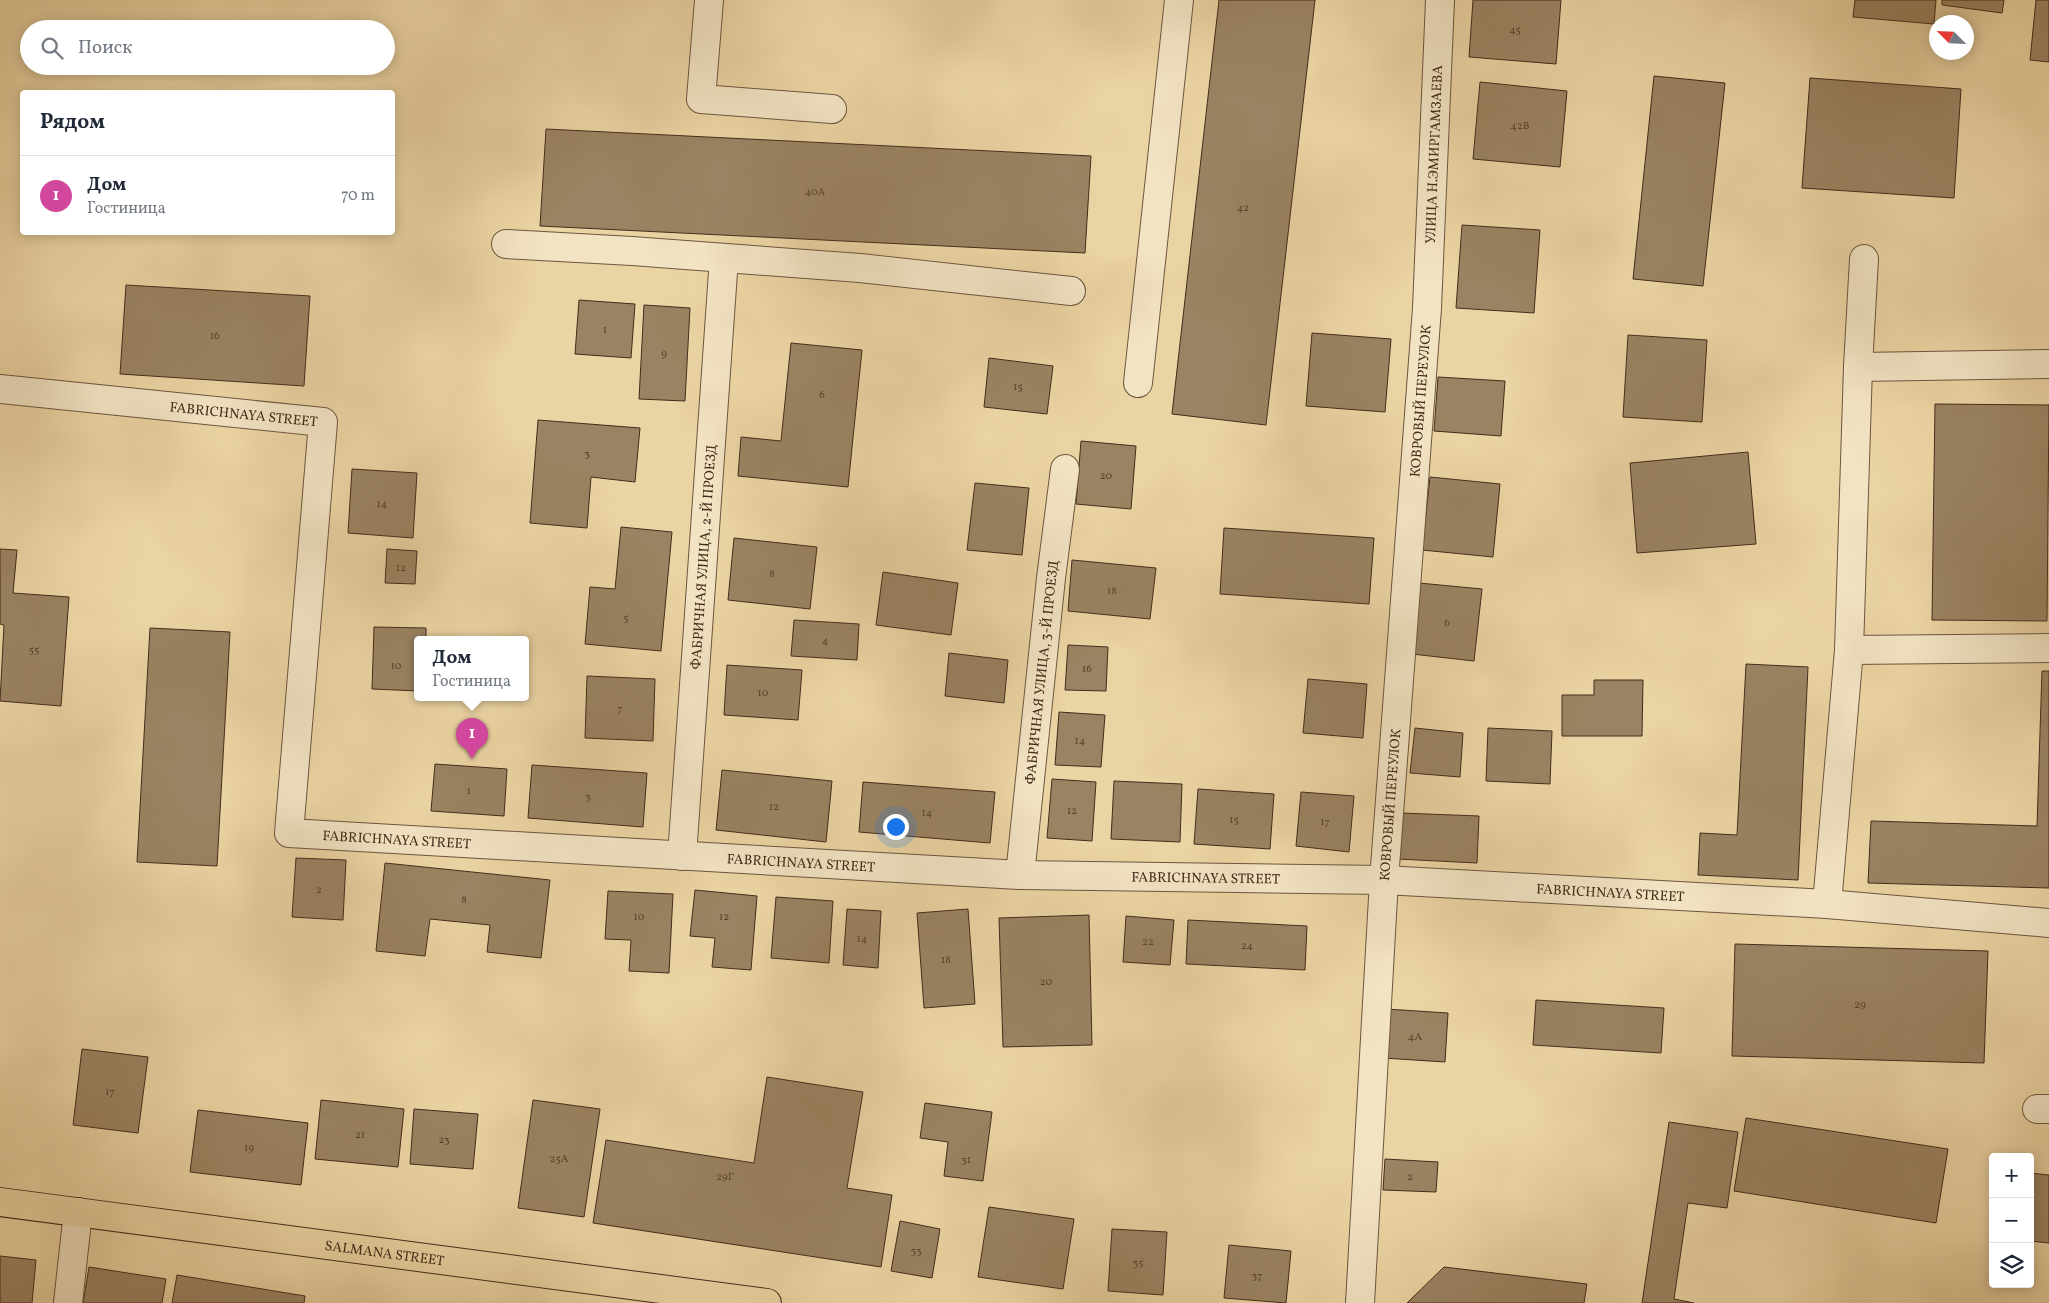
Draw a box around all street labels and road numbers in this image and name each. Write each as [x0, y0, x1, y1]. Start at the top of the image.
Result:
street label: УЛИЦА Н.ЭМИРГАМЗАЕВА [1422, 65, 1448, 244]
street label: КОВРОВЫЙ ПЕРЕУЛОК [1406, 324, 1437, 478]
street label: FABRICHNAYA STREET [169, 398, 318, 432]
street label: ФАБРИЧНАЯ УЛИЦА, 2-Й ПРОЕЗД [687, 444, 722, 670]
street label: ФАБРИЧНАЯ УЛИЦА, 3-Й ПРОЕЗД [1022, 559, 1064, 785]
street label: КОВРОВЫЙ ПЕРЕУЛОК [1376, 728, 1406, 882]
street label: FABRICHNAYA STREET [322, 827, 471, 854]
street label: FABRICHNAYA STREET [726, 850, 876, 878]
street label: FABRICHNAYA STREET [1131, 869, 1280, 890]
street label: FABRICHNAYA STREET [1536, 880, 1685, 907]
street label: SALMANA STREET [324, 1237, 445, 1271]

